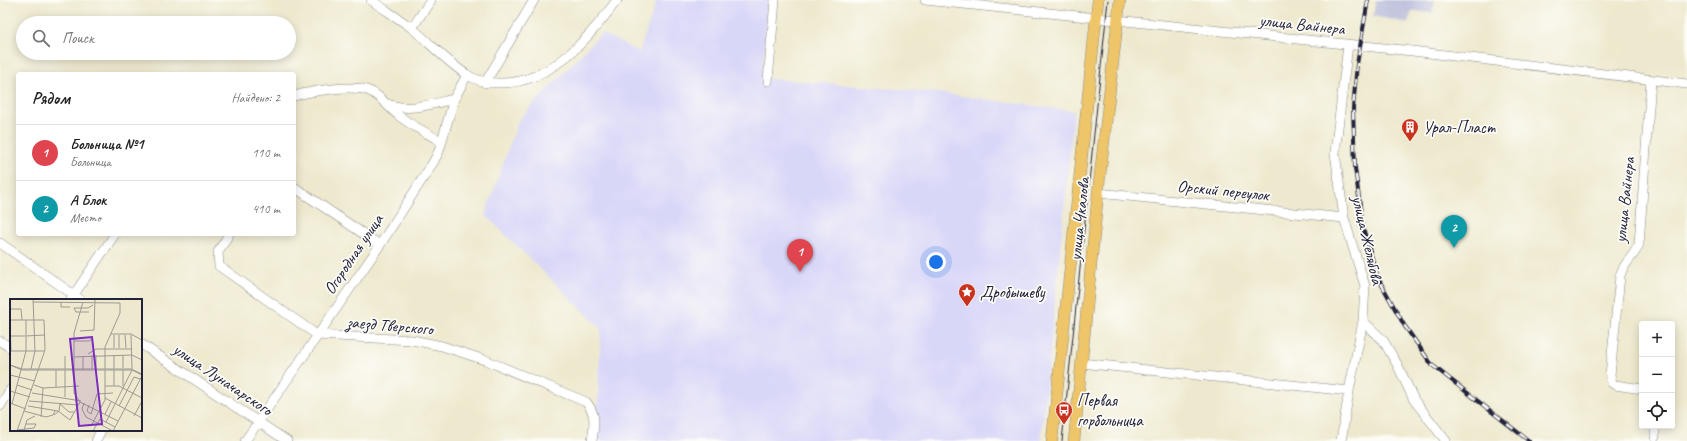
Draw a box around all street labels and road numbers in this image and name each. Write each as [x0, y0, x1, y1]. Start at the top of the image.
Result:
street label: улица Вайнера [1257, 9, 1347, 40]
street label: улица Вайнера [1609, 155, 1640, 245]
street label: улица Чкалова [1065, 174, 1095, 263]
street label: Орский переулок [1176, 175, 1271, 206]
street label: улица Желябова [1347, 193, 1388, 288]
street label: Огородная улица [319, 209, 389, 298]
street label: заезд Тверского [344, 311, 436, 341]
street label: улица Луначарского [168, 338, 278, 421]

